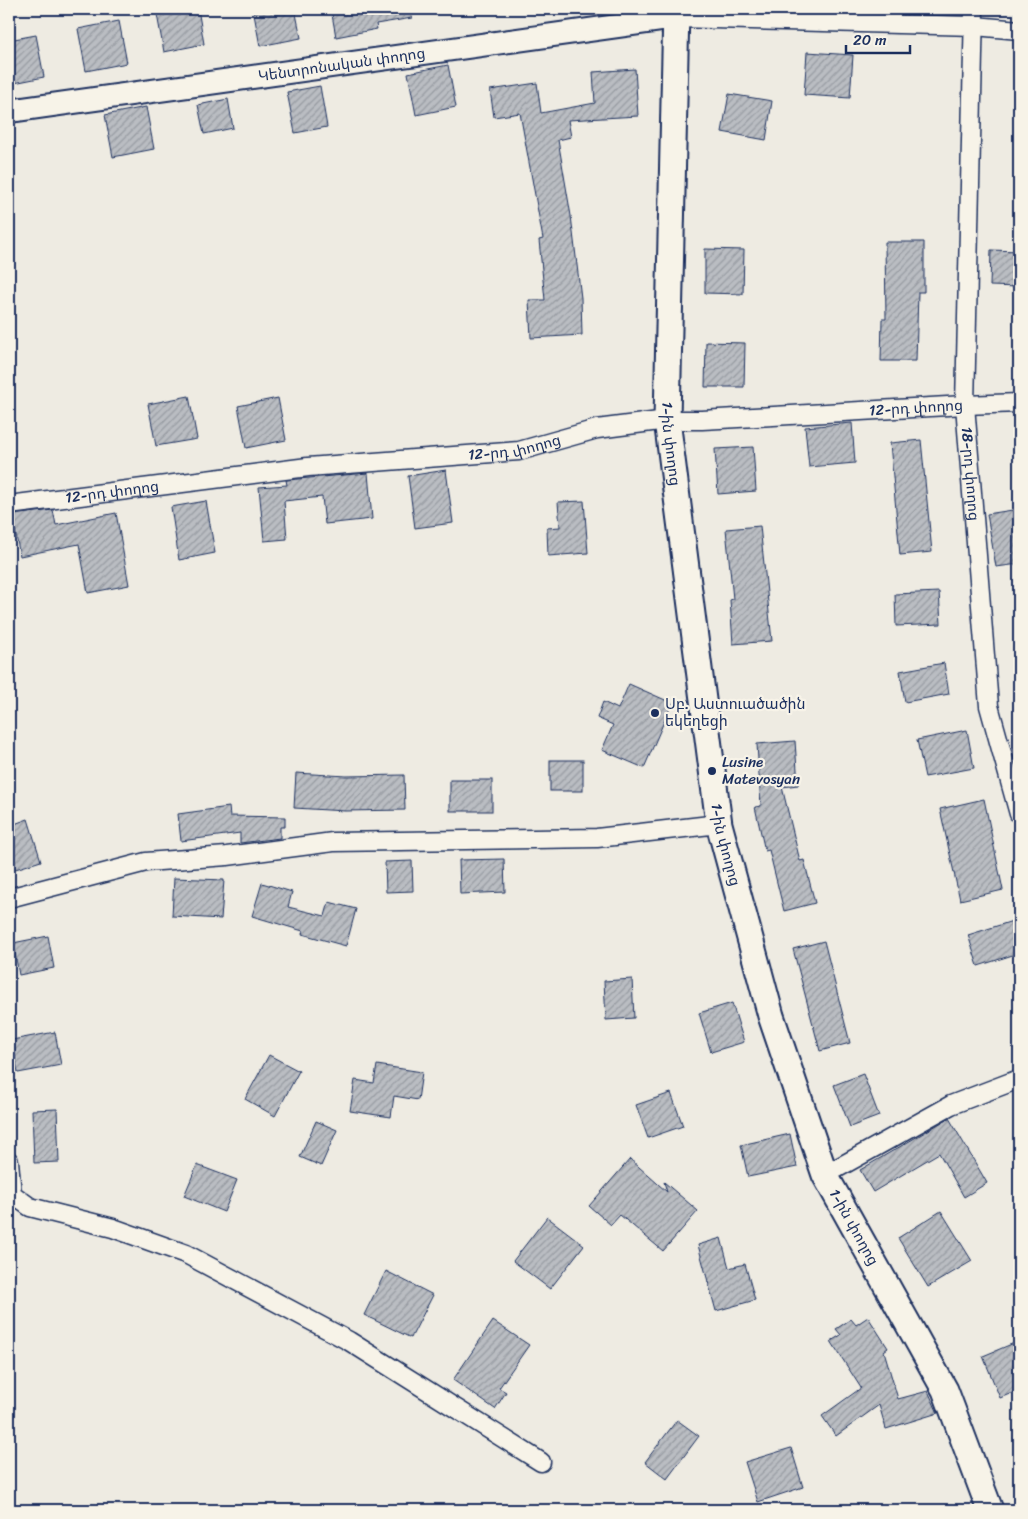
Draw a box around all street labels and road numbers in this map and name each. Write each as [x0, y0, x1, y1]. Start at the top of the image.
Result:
street label: Կենտրոնական փողոց [257, 40, 427, 89]
street label: 12-րդ փողոց [868, 392, 964, 423]
street label: 1-ին փողոց [654, 401, 688, 487]
street label: 18-րդ փողոց [954, 426, 987, 522]
street label: 12-րդ փողոց [467, 427, 564, 468]
street label: 12-րդ փողոց [64, 473, 160, 511]
street label: 1-ին փողոց [703, 802, 748, 889]
street label: 1-ին փողոց [822, 1184, 886, 1271]

